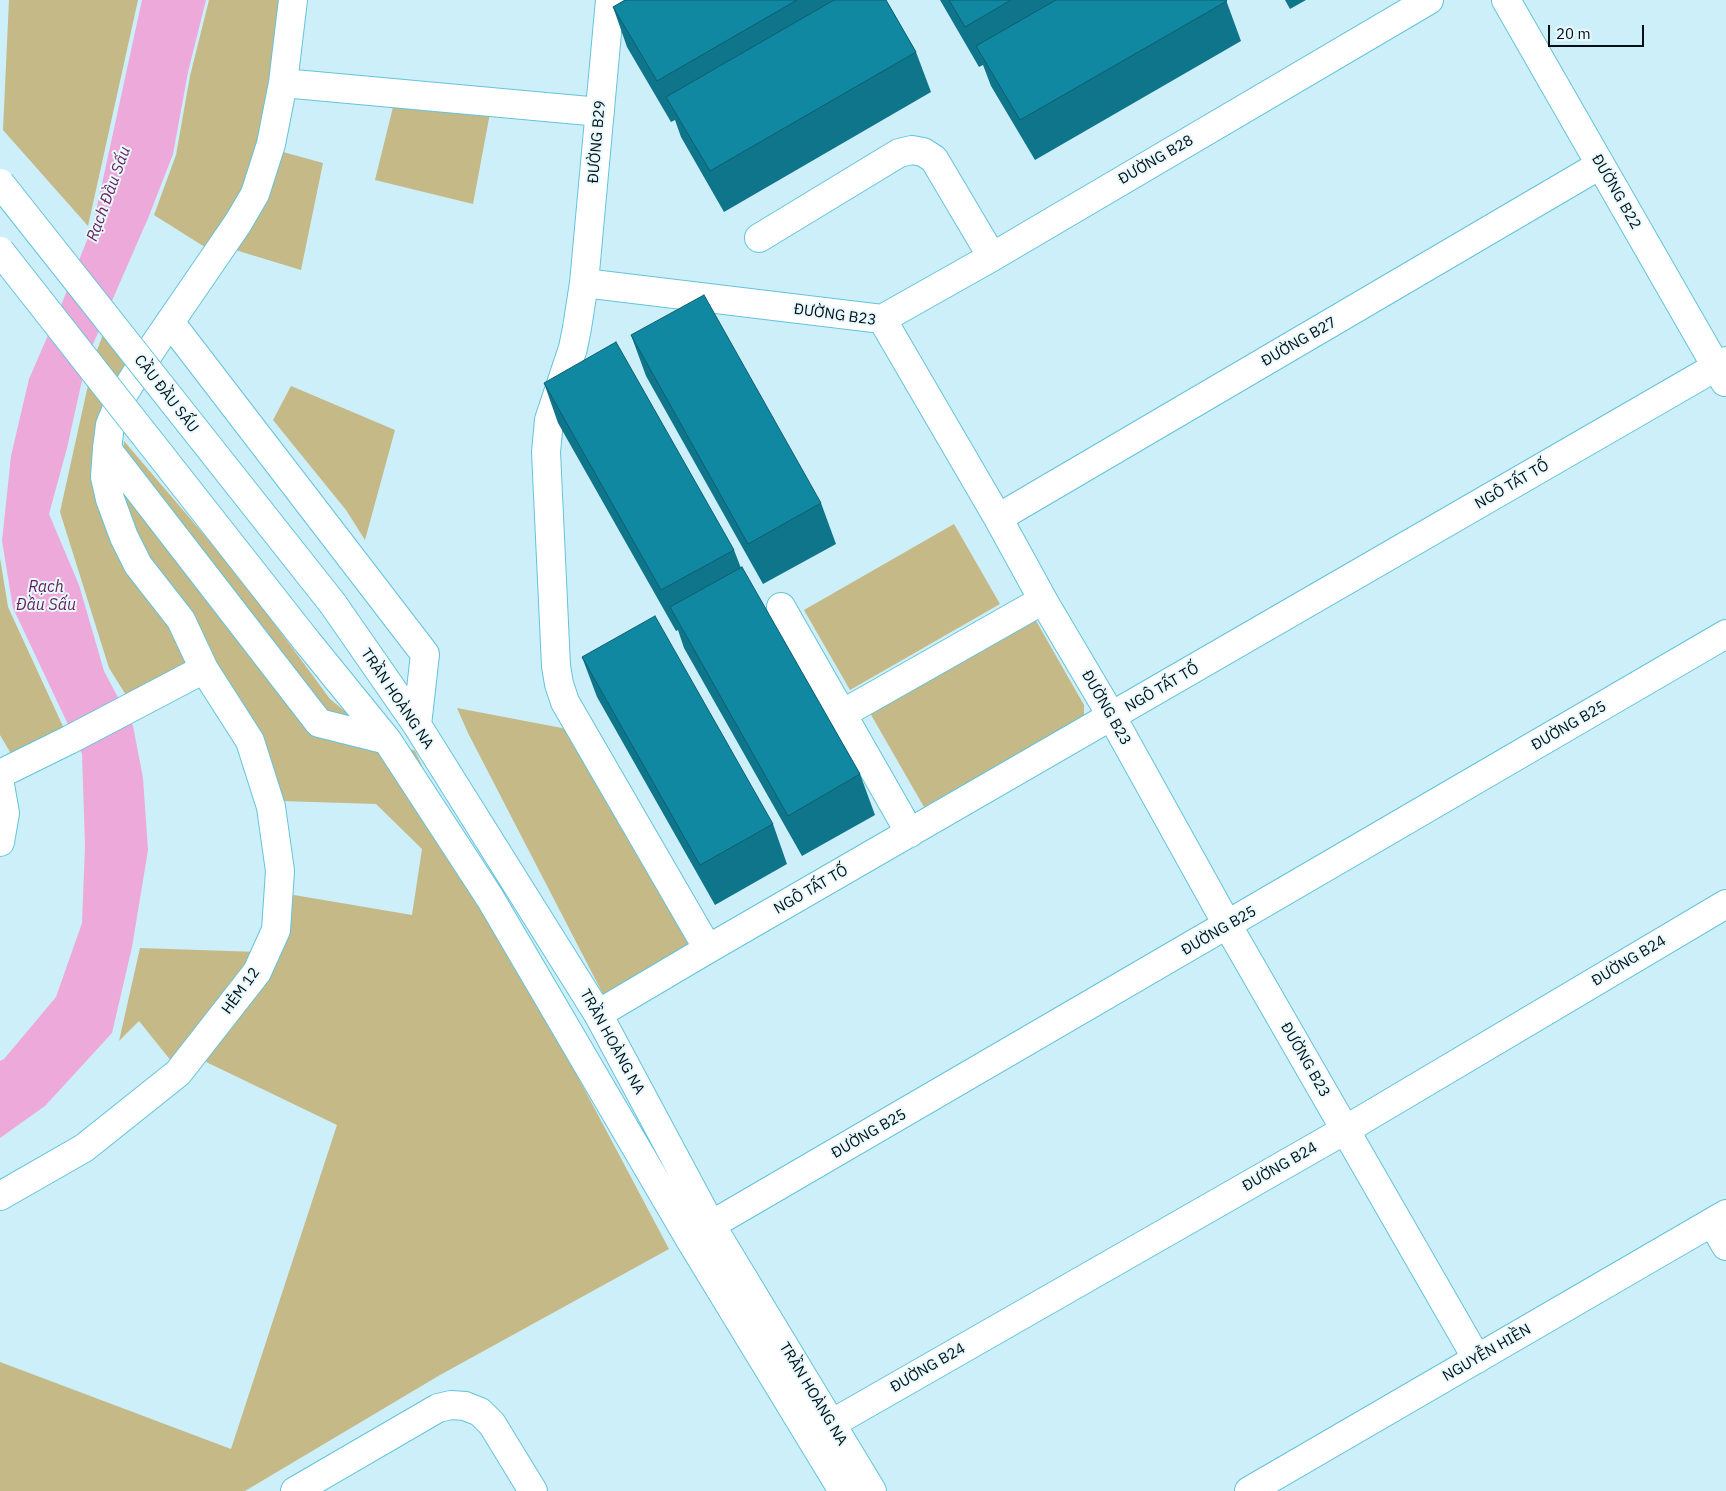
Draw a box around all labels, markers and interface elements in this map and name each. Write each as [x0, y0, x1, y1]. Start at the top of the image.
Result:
scale bar [1551, 15, 1647, 47]
text: 20 m [1556, 24, 1591, 43]
street label: ĐƯỜNG B29 [584, 100, 610, 184]
street label: ĐƯỜNG B28 [1115, 131, 1197, 189]
water label: Rạch Đầu Sấu [83, 144, 135, 244]
street label: ĐƯỜNG B22 [1587, 151, 1645, 233]
street label: ĐƯỜNG B23 [793, 300, 877, 330]
street label: ĐƯỜNG B27 [1258, 313, 1340, 371]
street label: CẦU ĐẦU SẤU [130, 351, 202, 437]
street label: NGÔ TẤT TỐ [1472, 457, 1552, 513]
water label: Rạch Đầu Sấu [16, 577, 76, 615]
street label: TRẦN HOÀNG NA [357, 645, 437, 753]
street label: NGÔ TẤT TỐ [1122, 660, 1202, 716]
street label: ĐƯỜNG B23 [1077, 667, 1135, 749]
street label: ĐƯỜNG B25 [1528, 697, 1610, 755]
street label: NGÔ TẤT TỐ [771, 862, 851, 918]
street label: ĐƯỜNG B25 [1178, 902, 1260, 960]
street label: ĐƯỜNG B24 [1589, 932, 1669, 990]
street label: HẺM 12 [218, 964, 264, 1018]
street label: TRẦN HOÀNG NA [576, 986, 648, 1098]
street label: ĐƯỜNG B23 [1276, 1019, 1334, 1101]
street label: ĐƯỜNG B25 [828, 1105, 910, 1163]
street label: ĐƯỜNG B24 [1239, 1138, 1321, 1196]
street label: NGUYỄN HIỀN [1440, 1320, 1534, 1386]
street label: TRẦN HOÀNG NA [775, 1339, 851, 1449]
street label: ĐƯỜNG B24 [887, 1339, 969, 1397]

